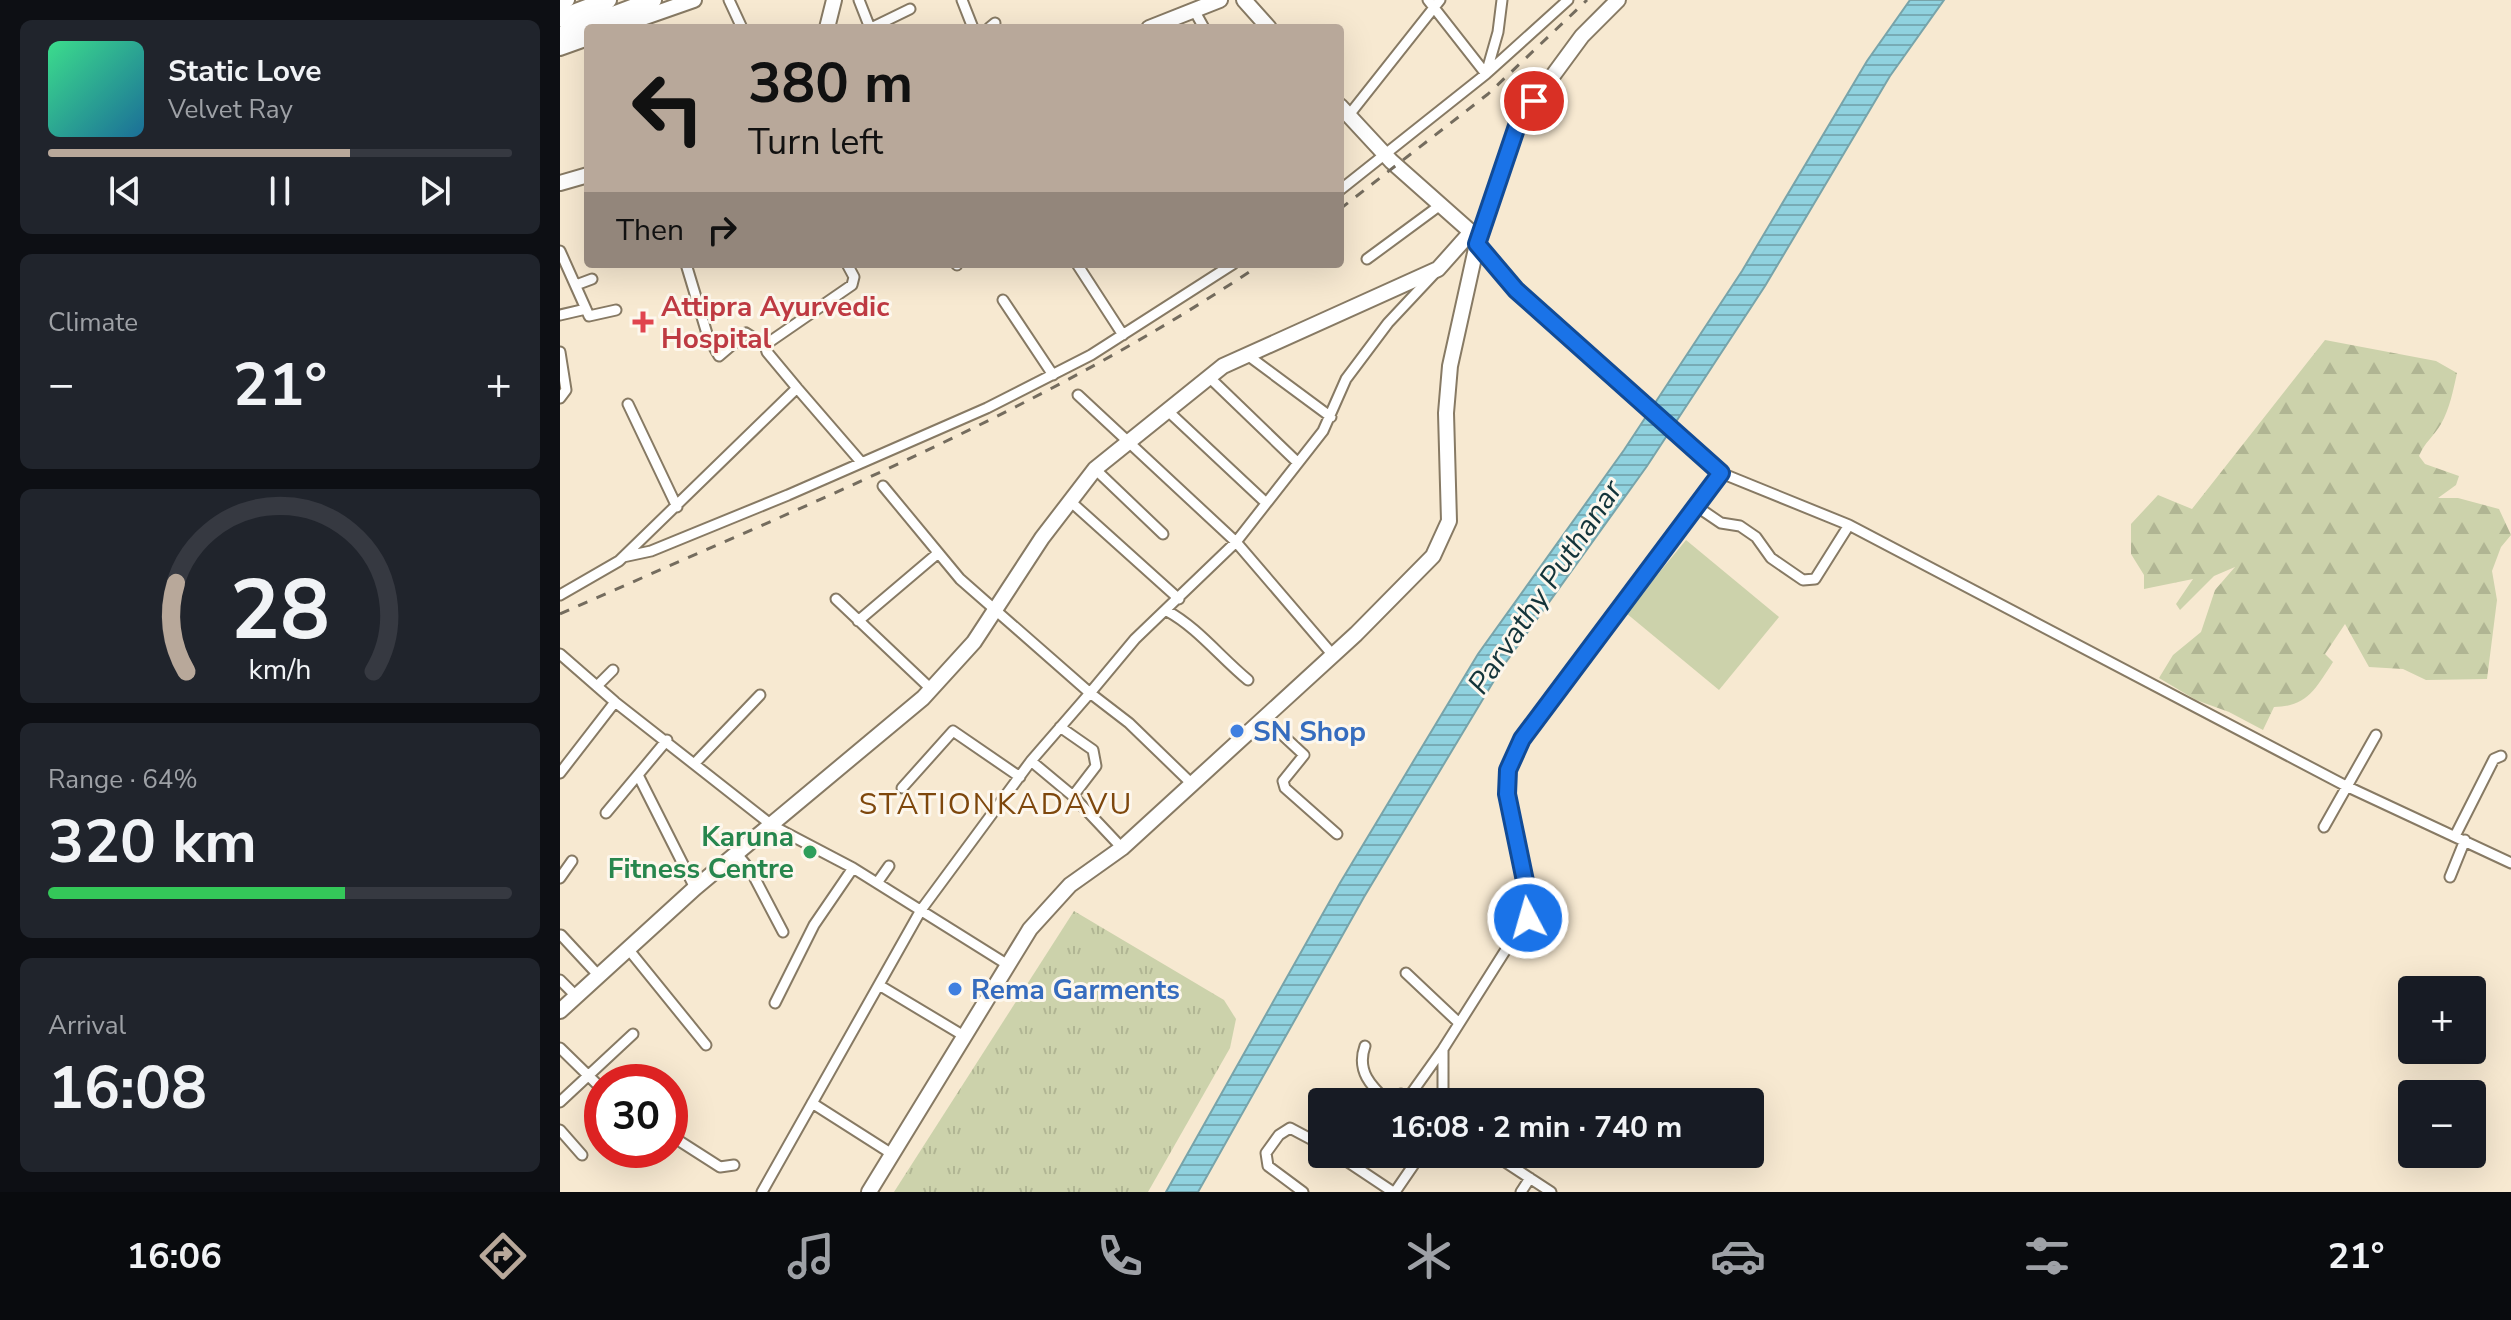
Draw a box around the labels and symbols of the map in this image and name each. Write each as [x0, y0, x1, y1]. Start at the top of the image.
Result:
pin [1500, 67, 1568, 135]
place label: Attipra Ayurvedic Hospital [661, 288, 889, 358]
marker: Attipra Ayurvedic Hospital [632, 311, 654, 333]
water label: Parvathy Puthanar [1458, 471, 1633, 702]
place label: SN Shop [1253, 713, 1366, 751]
marker: SN Shop [1228, 722, 1246, 740]
district label: STATIONKADAVU [859, 784, 1133, 825]
place label: Karuna Fitness Centre [608, 818, 794, 888]
marker: Karuna Fitness Centre [801, 843, 819, 861]
position arrow [1486, 876, 1570, 960]
place label: Rema Garments [971, 971, 1180, 1009]
marker: Rema Garments [946, 980, 964, 998]
speed limit sign: 30 [584, 1064, 688, 1168]

